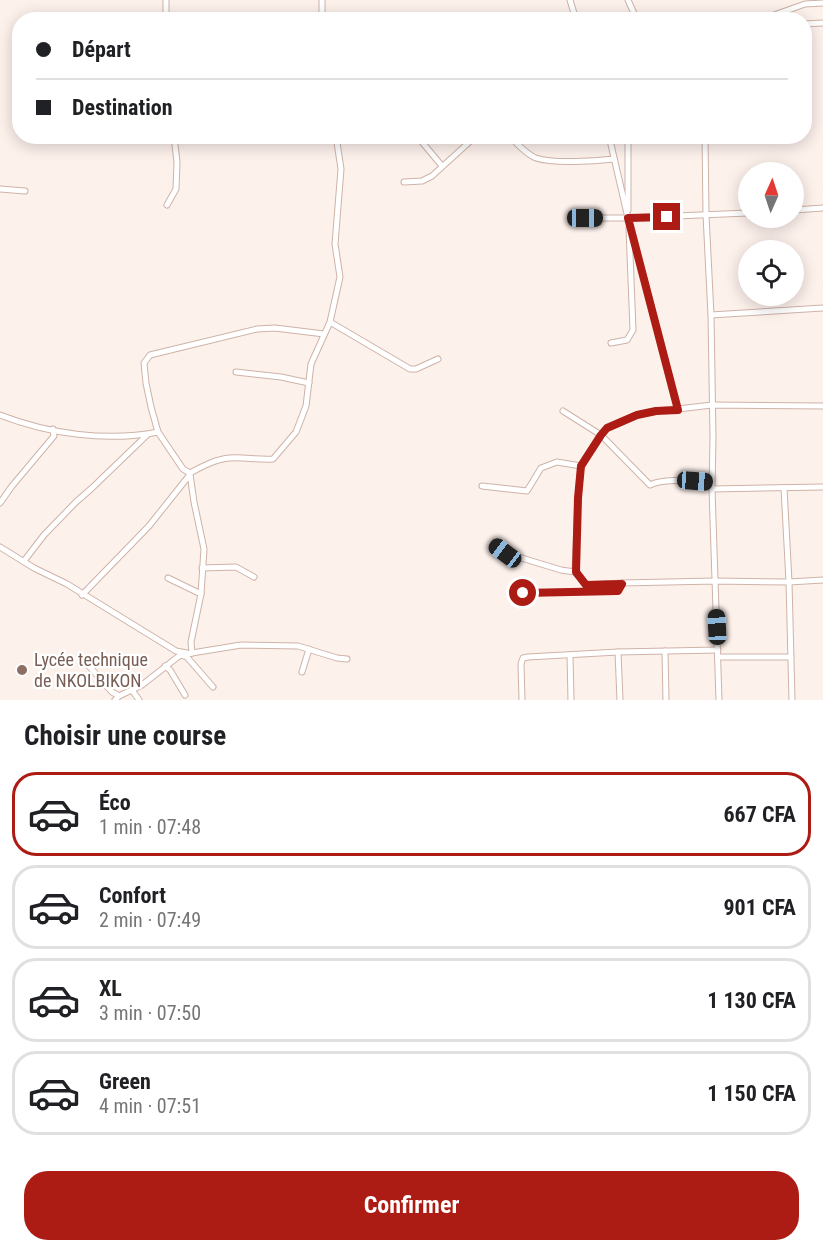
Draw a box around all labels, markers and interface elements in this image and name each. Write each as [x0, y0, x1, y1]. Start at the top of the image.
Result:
text: Départ [72, 37, 131, 62]
text: Destination [72, 95, 173, 120]
north arrow [738, 162, 804, 228]
map controls [738, 162, 804, 306]
route end [653, 203, 680, 230]
car [567, 209, 603, 227]
button: locate [738, 240, 804, 306]
car [676, 471, 714, 491]
car [485, 535, 525, 571]
route start [509, 579, 536, 606]
car [707, 609, 727, 645]
place label: Lycée technique de NKOLBIKON [34, 649, 148, 691]
marker: Lycée technique de NKOLBIKON [15, 663, 29, 677]
text: Choisir une course [24, 720, 226, 752]
icon: car [27, 787, 81, 841]
text: Éco [99, 790, 131, 815]
text: 667 CFA [723, 802, 796, 827]
text: 1 min · 07:48 [99, 815, 201, 839]
icon: car [27, 880, 81, 934]
text: Confort [99, 883, 166, 908]
text: 901 CFA [723, 895, 796, 920]
text: 2 min · 07:49 [99, 908, 201, 932]
icon: car [27, 973, 81, 1027]
text: XL [99, 976, 122, 1001]
text: 1 130 CFA [707, 988, 796, 1013]
text: 3 min · 07:50 [99, 1001, 201, 1025]
icon: car [27, 1066, 81, 1120]
text: Green [99, 1069, 151, 1094]
text: 1 150 CFA [707, 1081, 796, 1106]
text: 4 min · 07:51 [99, 1094, 201, 1118]
button: Confirmer [24, 1171, 799, 1240]

